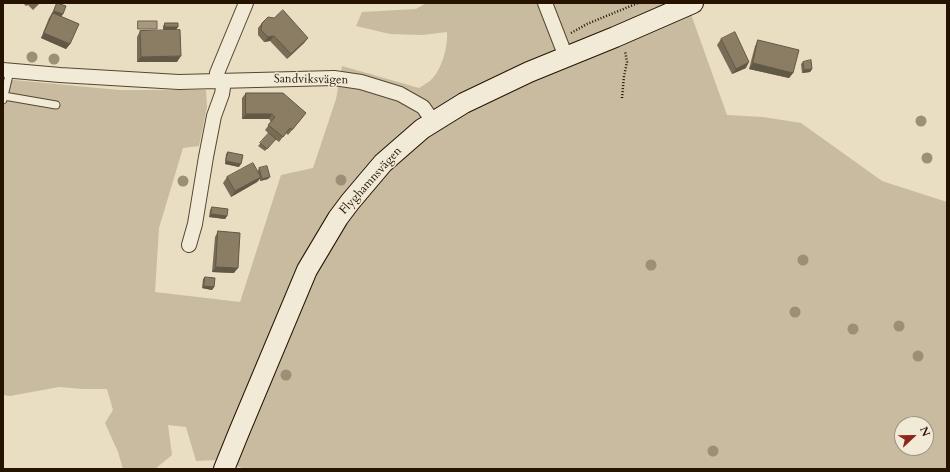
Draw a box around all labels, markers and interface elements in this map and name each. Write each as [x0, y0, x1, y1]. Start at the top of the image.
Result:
street label: Sandviksvägen [274, 72, 348, 88]
street label: Flyghamnsvägen [337, 144, 405, 218]
north arrow [894, 416, 934, 456]
text: N [916, 424, 933, 439]

